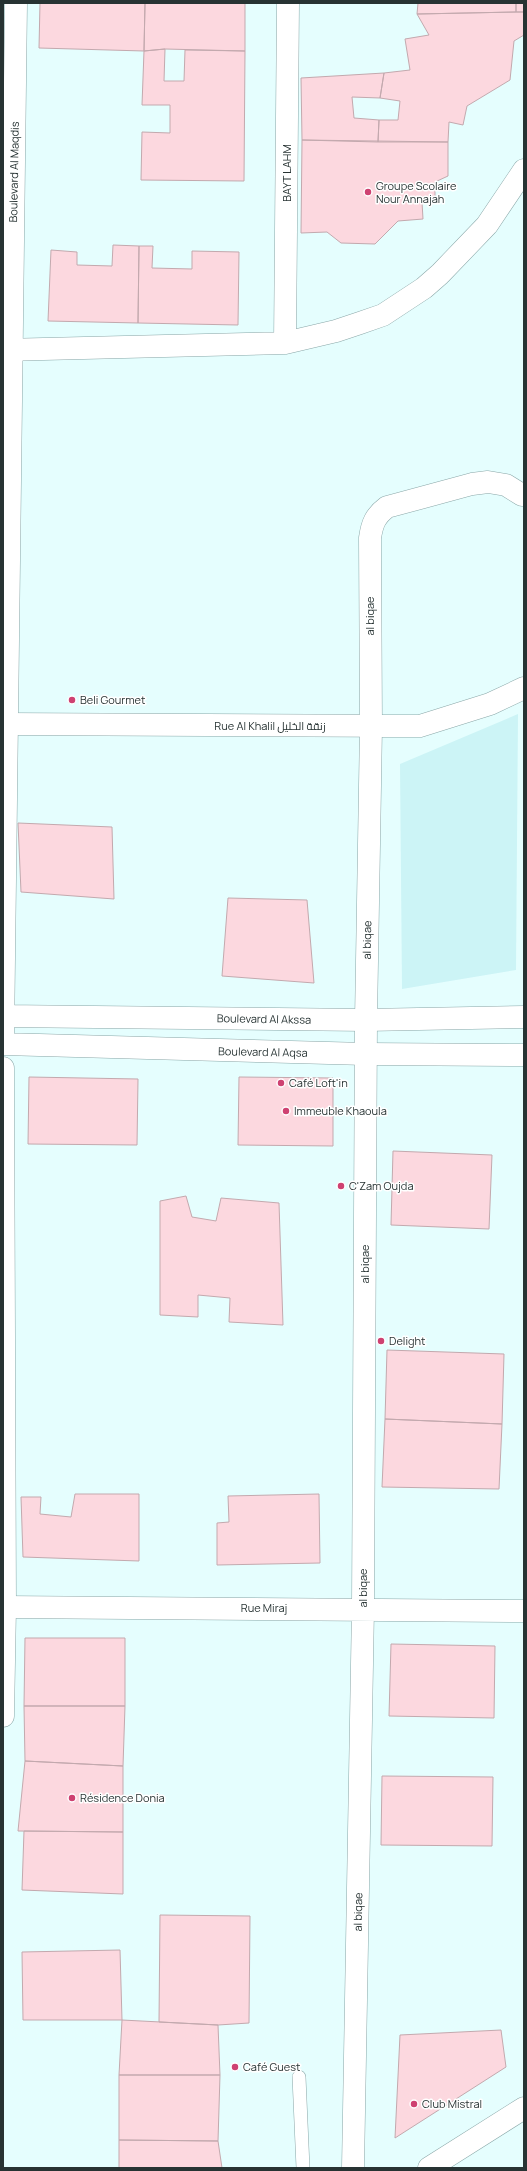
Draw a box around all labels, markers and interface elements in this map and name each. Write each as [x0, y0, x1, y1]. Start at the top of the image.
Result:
street label: Boulevard Al Maqdis [5, 121, 22, 223]
street label: BAYT LAHM [279, 144, 294, 202]
place label: Groupe Scolaire Nour Annajah [376, 178, 457, 206]
marker: Groupe Scolaire Nour Annajah [363, 187, 373, 197]
street label: al biqae [362, 596, 377, 636]
place label: Beli Gourmet [80, 692, 145, 707]
marker: Beli Gourmet [67, 695, 77, 705]
street label: Rue Al Khalil زنقة الخليل [214, 718, 326, 733]
street label: al biqae [359, 920, 374, 960]
street label: Boulevard Al Akssa [217, 1010, 311, 1027]
street label: Boulevard Al Aqsa [218, 1043, 308, 1060]
place label: Café Loft'in [289, 1075, 348, 1090]
marker: Café Loft'in [276, 1078, 286, 1088]
place label: Immeuble Khaoula [294, 1103, 387, 1118]
marker: Immeuble Khaoula [281, 1106, 291, 1116]
place label: C'Zam Oujda [349, 1178, 414, 1193]
marker: C'Zam Oujda [336, 1181, 346, 1191]
street label: al biqae [357, 1244, 372, 1284]
place label: Delight [389, 1333, 425, 1348]
marker: Delight [376, 1336, 386, 1346]
street label: al biqae [355, 1568, 370, 1608]
street label: Rue Miraj [241, 1600, 287, 1615]
place label: Résidence Donia [80, 1790, 165, 1805]
marker: Résidence Donia [67, 1793, 77, 1803]
street label: al biqae [350, 1892, 365, 1932]
place label: Café Guest [243, 2059, 300, 2074]
marker: Café Guest [230, 2062, 240, 2072]
place label: Club Mistral [422, 2096, 482, 2111]
marker: Club Mistral [409, 2099, 419, 2109]

